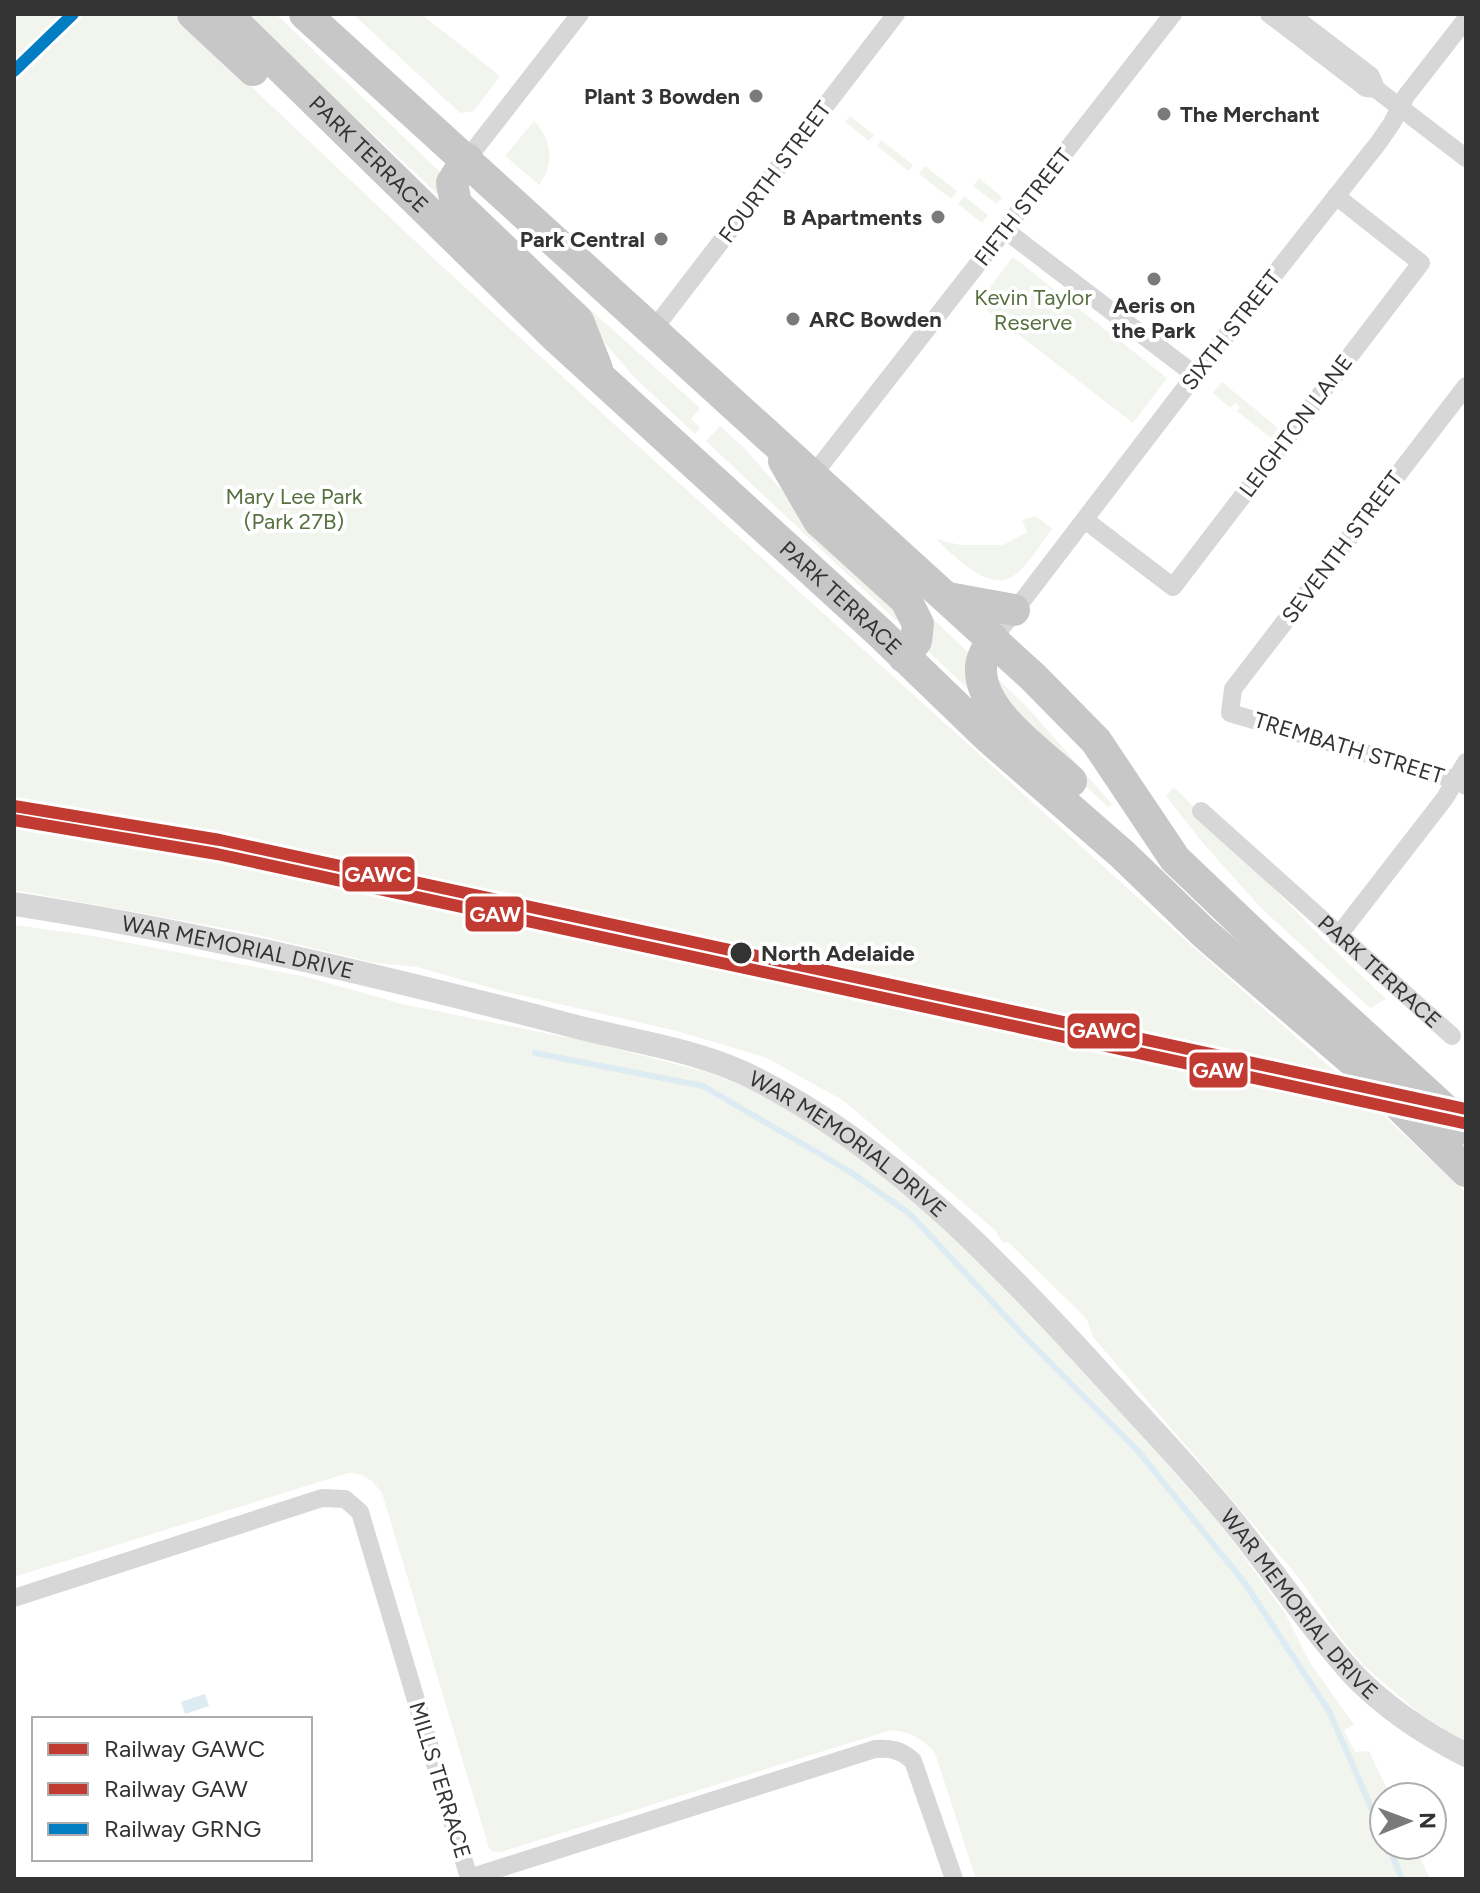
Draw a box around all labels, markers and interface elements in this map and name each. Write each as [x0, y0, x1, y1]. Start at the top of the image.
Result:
place label: Plant 3 Bowden [584, 83, 740, 110]
marker: Plant 3 Bowden [747, 87, 765, 105]
street label: PARK TERRACE [304, 90, 434, 218]
street label: FOURTH STREET [713, 96, 837, 248]
place label: The Merchant [1180, 101, 1320, 128]
marker: The Merchant [1155, 105, 1173, 123]
street label: FIFTH STREET [969, 143, 1077, 271]
place label: B Apartments [782, 204, 922, 231]
marker: B Apartments [929, 208, 947, 226]
place label: Park Central [520, 226, 645, 253]
marker: Park Central [652, 230, 670, 248]
street label: SIXTH STREET [1176, 265, 1286, 395]
marker: Aeris on the Park [1145, 270, 1163, 288]
park label: Kevin Taylor Reserve [974, 284, 1092, 336]
place label: Aeris on the Park [1112, 292, 1196, 344]
place label: ARC Bowden [809, 306, 942, 333]
marker: ARC Bowden [784, 310, 802, 328]
street label: LEIGHTON LANE [1234, 349, 1358, 503]
street label: SEVENTH STREET [1276, 466, 1408, 628]
park label: Mary Lee Park (Park 27B) [225, 483, 363, 535]
street label: PARK TERRACE [774, 535, 908, 660]
street label: TREMBATH STREET [1251, 706, 1447, 790]
line badge: GAWC [341, 855, 416, 893]
text: GAWC [344, 861, 412, 888]
line badge: GAW [464, 895, 525, 933]
text: GAW [469, 901, 521, 928]
street label: WAR MEMORIAL DRIVE [120, 909, 357, 984]
street label: PARK TERRACE [1312, 909, 1447, 1033]
marker: North Adelaide [728, 940, 754, 966]
place label: North Adelaide [761, 940, 915, 967]
line badge: GAWC [1066, 1012, 1141, 1050]
text: GAWC [1069, 1017, 1137, 1044]
line badge: GAW [1188, 1051, 1249, 1089]
text: GAW [1192, 1057, 1244, 1084]
street label: WAR MEMORIAL DRIVE [745, 1064, 952, 1223]
street label: WAR MEMORIAL DRIVE [1215, 1503, 1384, 1705]
street label: MILLS TERRACE [403, 1698, 477, 1862]
legend [32, 1717, 312, 1861]
text: Railway GAWC [104, 1734, 265, 1763]
text: Railway GAW [104, 1774, 248, 1803]
north arrow [1368, 1781, 1448, 1861]
text: N [1414, 1812, 1441, 1829]
text: Railway GRNG [104, 1814, 261, 1843]

